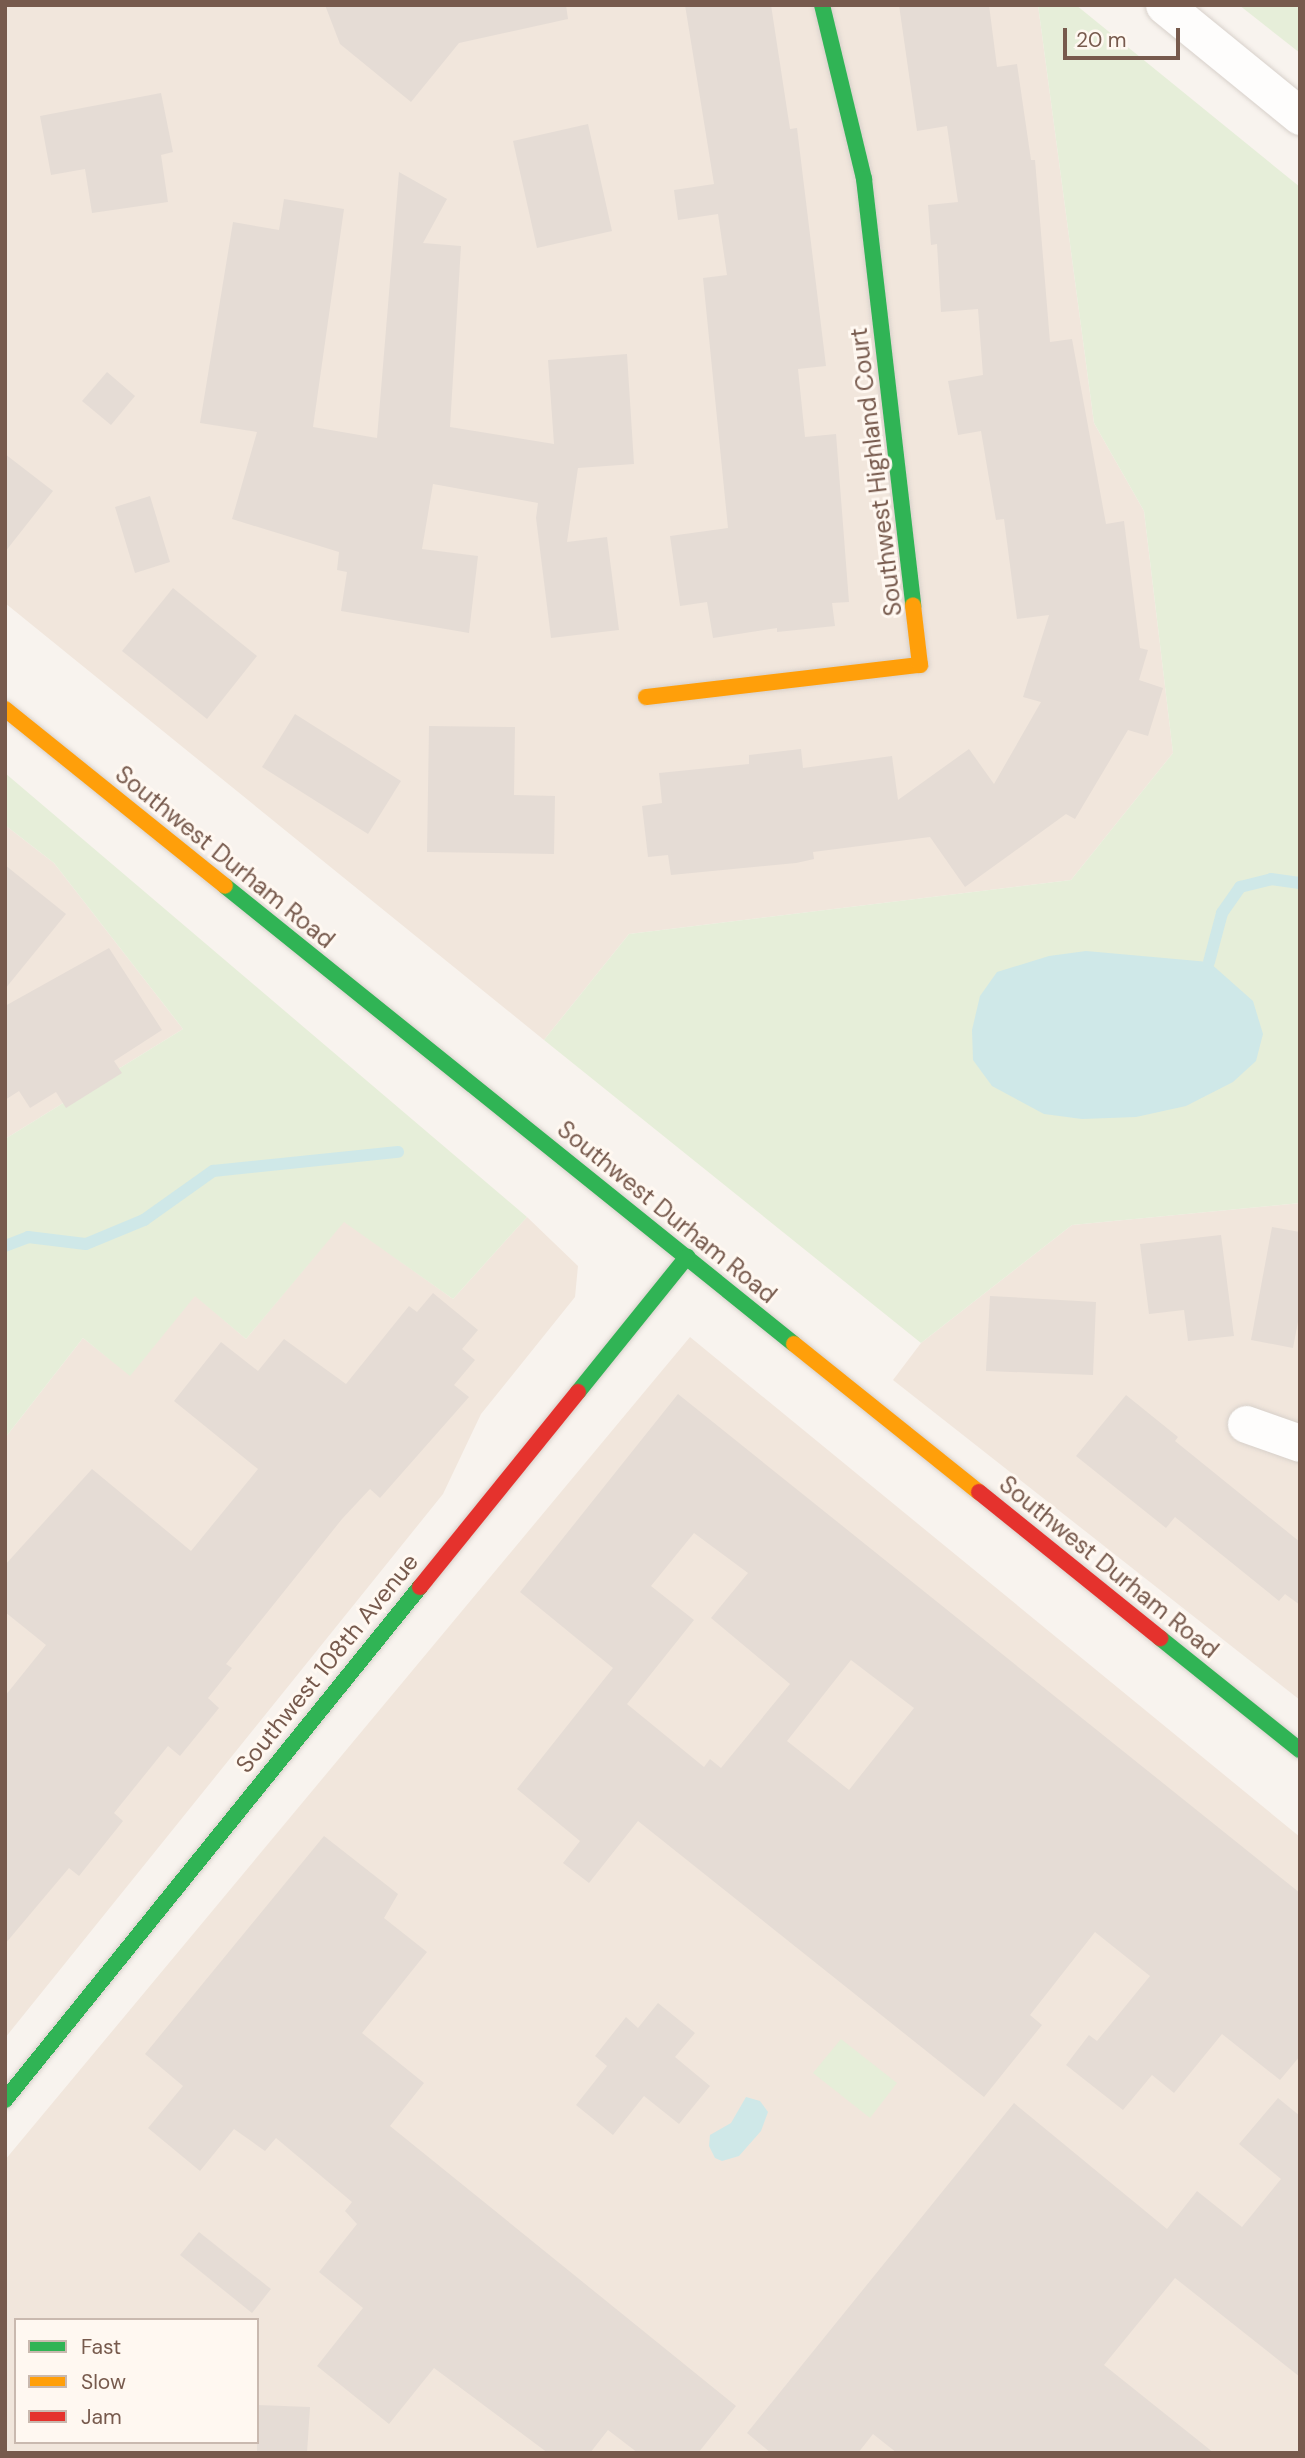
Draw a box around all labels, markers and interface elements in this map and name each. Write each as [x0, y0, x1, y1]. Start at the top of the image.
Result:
scale bar [1067, 14, 1184, 58]
text: 20 m [1076, 26, 1127, 54]
street label: Southwest Highland Court [844, 326, 908, 618]
street label: Southwest Durham Road [110, 760, 340, 954]
street label: Southwest Durham Road [552, 1115, 782, 1309]
street label: Southwest Durham Road [994, 1470, 1224, 1664]
street label: Southwest 108th Avenue [230, 1548, 424, 1778]
legend [14, 2318, 259, 2444]
text: Fast [81, 2333, 121, 2361]
text: Slow [81, 2368, 126, 2396]
text: Jam [81, 2403, 122, 2431]

